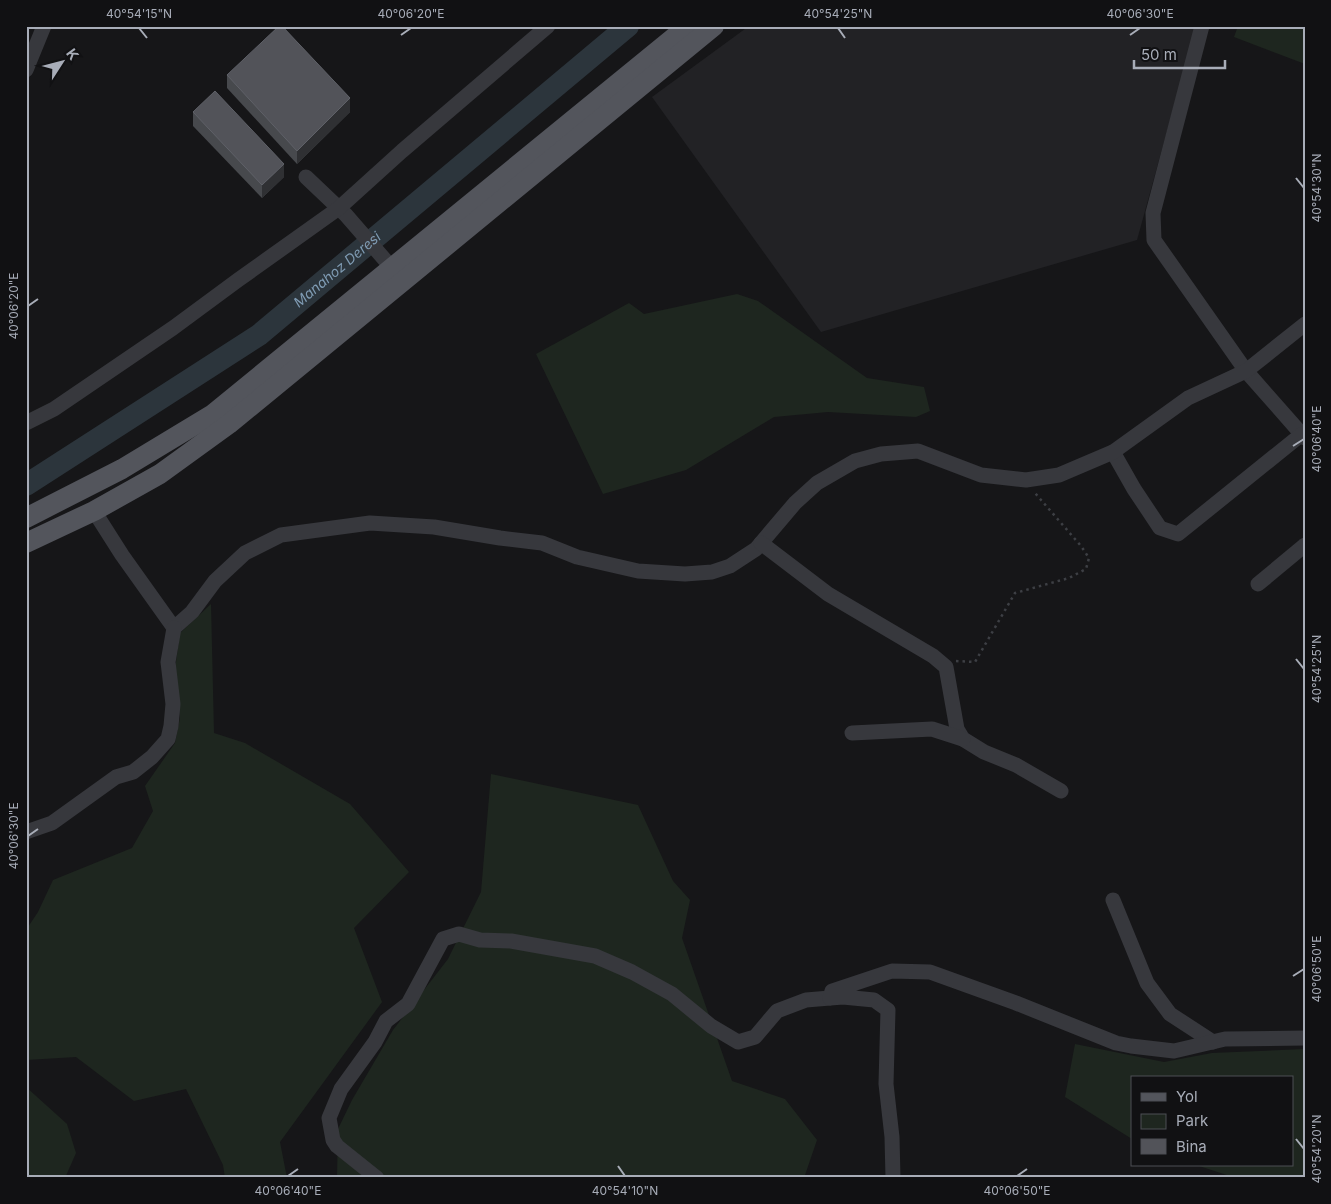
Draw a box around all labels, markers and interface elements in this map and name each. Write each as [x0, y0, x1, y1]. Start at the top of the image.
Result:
text: 40°54'15"N [106, 6, 172, 21]
text: 40°06'20"E [377, 6, 445, 21]
text: 40°54'25"N [804, 6, 872, 21]
text: 40°06'30"E [1106, 6, 1174, 21]
north arrow [38, 38, 88, 88]
scale bar [1134, 38, 1225, 70]
text: K [63, 45, 83, 63]
text: 50 m [1141, 45, 1177, 64]
text: 40°54'30"N [1309, 153, 1324, 223]
water label: Manahoz Deresi [290, 228, 384, 311]
text: 40°06'20"E [6, 272, 21, 340]
text: 40°06'40"E [1309, 406, 1324, 472]
text: 40°54'25"N [1309, 635, 1324, 703]
text: 40°06'30"E [6, 802, 21, 870]
text: 40°06'50"E [1309, 935, 1324, 1003]
legend [1131, 1076, 1294, 1166]
text: Yol [1176, 1087, 1198, 1106]
text: Park [1176, 1111, 1209, 1130]
text: 40°54'20"N [1309, 1115, 1324, 1183]
text: Bina [1176, 1137, 1207, 1156]
text: 40°06'40"E [255, 1183, 321, 1198]
text: 40°54'10"N [592, 1183, 658, 1198]
text: 40°06'50"E [983, 1183, 1051, 1198]

